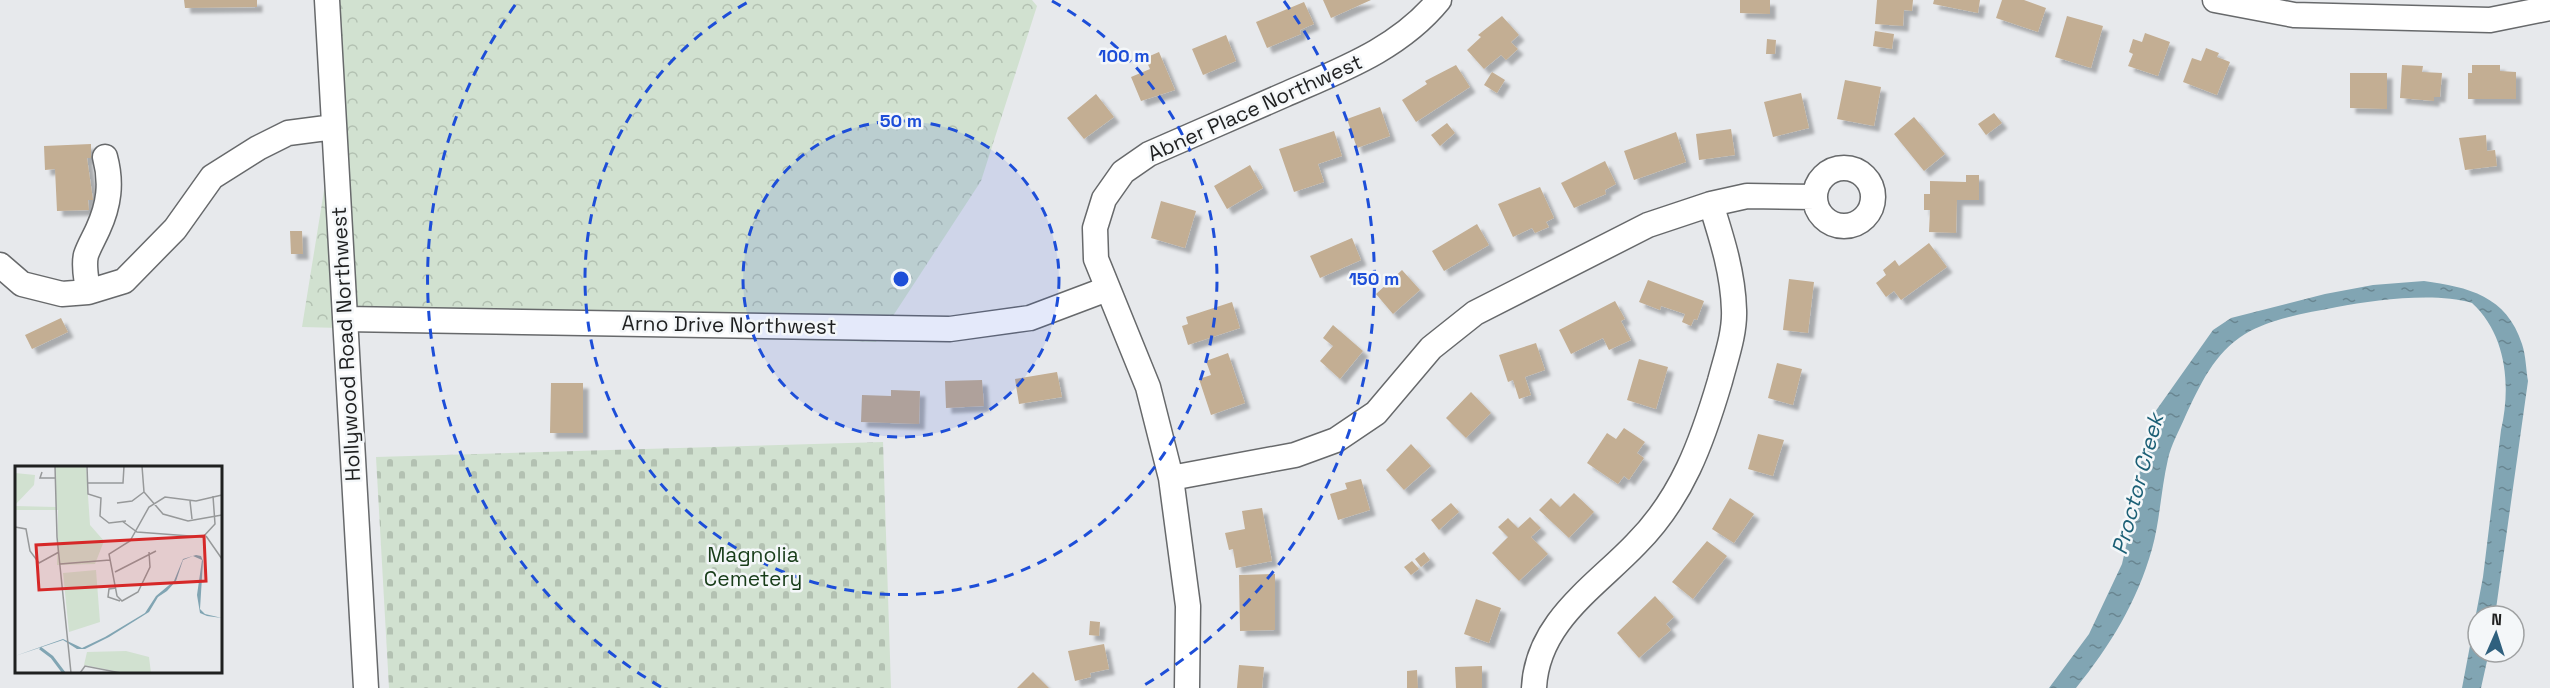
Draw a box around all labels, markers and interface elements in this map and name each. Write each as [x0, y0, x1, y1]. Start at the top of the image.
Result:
text: 100 m [1098, 44, 1150, 67]
street label: Abner Place Northwest [1143, 48, 1366, 167]
text: 50 m [880, 109, 922, 132]
street label: Hollywood Road Northwest [325, 206, 366, 482]
text: 150 m [1349, 267, 1399, 290]
centre of rings [891, 269, 911, 289]
street label: Arno Drive Northwest [621, 309, 837, 340]
water label: Proctor Creek [2105, 408, 2170, 557]
inset map [15, 466, 222, 673]
park label: Magnolia Cemetery [704, 541, 802, 592]
north arrow [2466, 604, 2526, 664]
text: N [2491, 609, 2503, 630]

